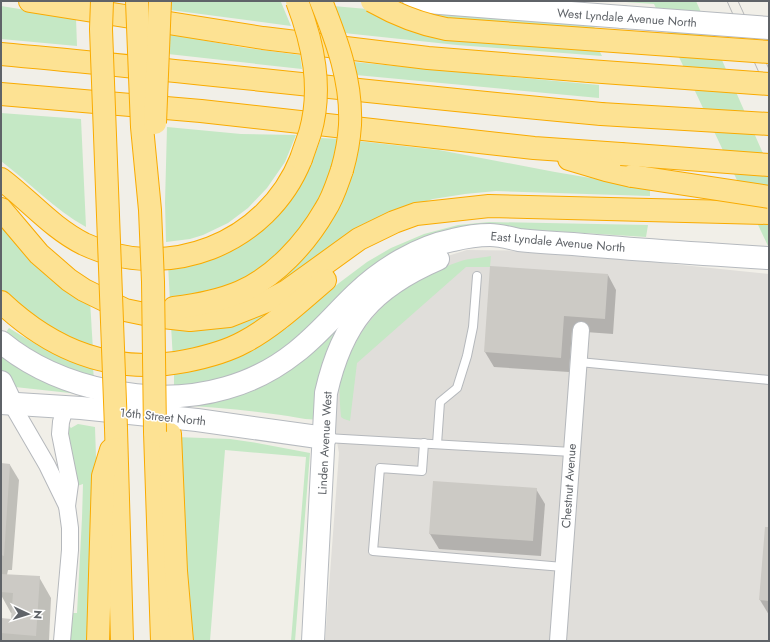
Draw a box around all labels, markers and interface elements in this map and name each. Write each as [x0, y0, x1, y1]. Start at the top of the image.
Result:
street label: West Lyndale Avenue North [557, 4, 697, 32]
street label: East Lyndale Avenue North [490, 227, 626, 257]
street label: Linden Avenue West [313, 391, 337, 495]
street label: 16th Street North [119, 404, 207, 430]
street label: Chestnut Avenue [557, 443, 581, 529]
north arrow [8, 594, 48, 634]
text: N [30, 610, 46, 620]

